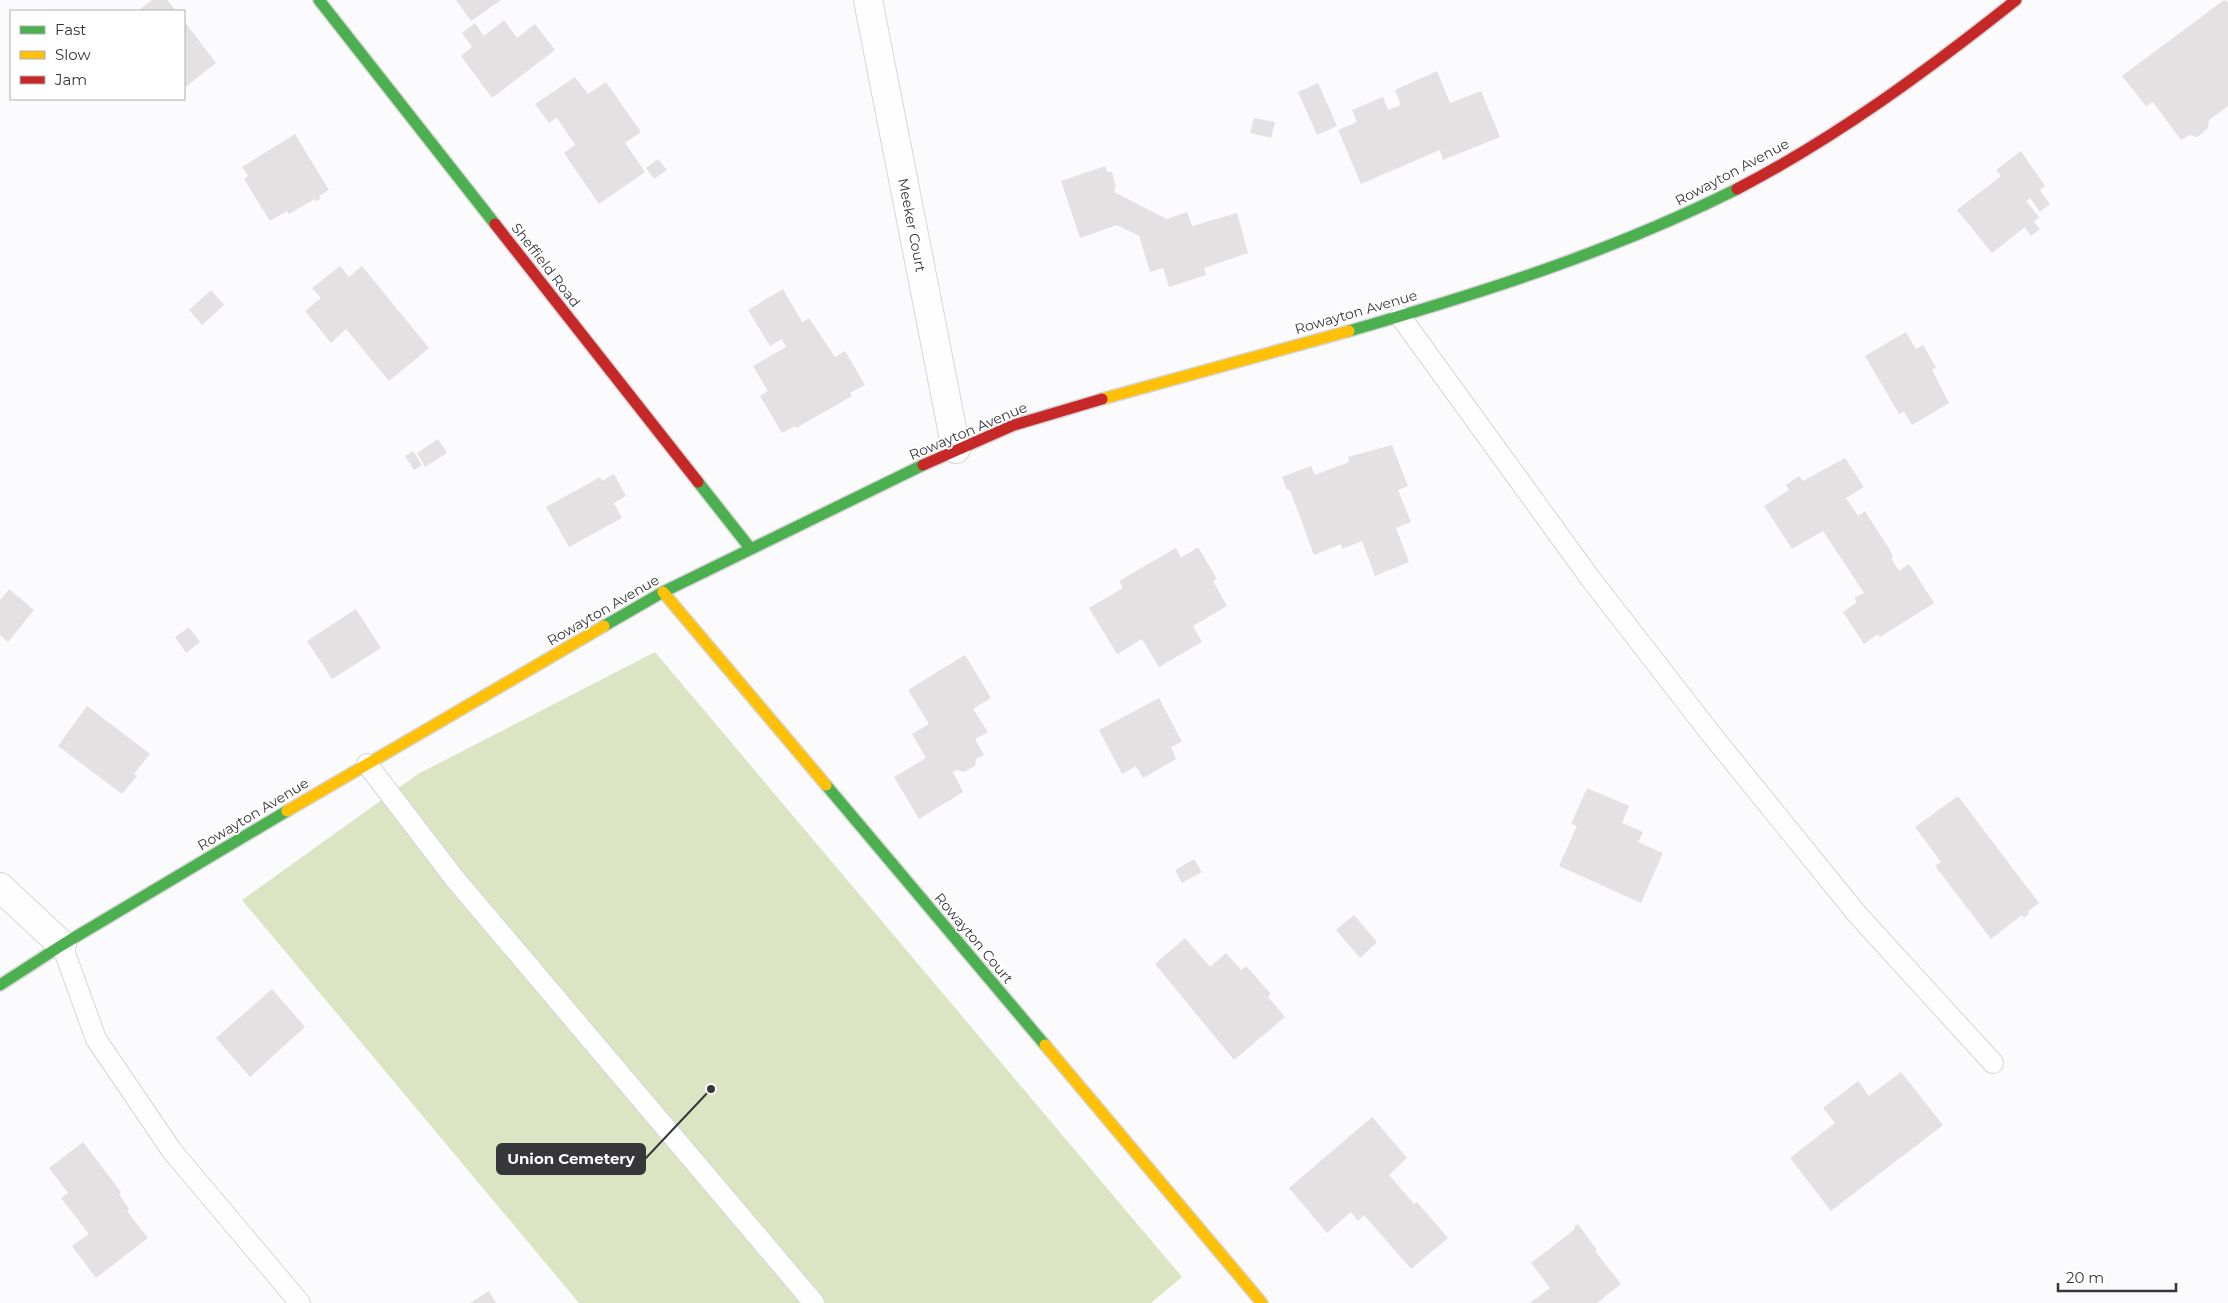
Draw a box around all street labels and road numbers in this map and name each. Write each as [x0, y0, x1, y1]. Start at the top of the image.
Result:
street label: Rowayton Avenue [1672, 134, 1792, 210]
street label: Meeker Court [894, 176, 930, 274]
street label: Sheffield Road [508, 219, 584, 311]
street label: Rowayton Avenue [1293, 286, 1419, 338]
street label: Rowayton Avenue [906, 398, 1030, 464]
street label: Rowayton Avenue [544, 571, 662, 649]
street label: Rowayton Avenue [194, 774, 312, 854]
street label: Rowayton Court [931, 889, 1017, 987]

